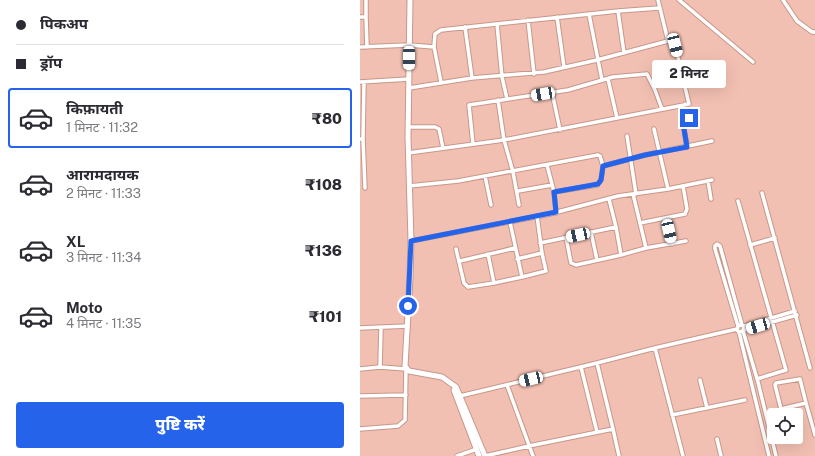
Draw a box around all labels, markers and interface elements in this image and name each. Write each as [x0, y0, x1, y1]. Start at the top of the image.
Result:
text: पिकअप [40, 15, 88, 32]
car [666, 32, 684, 58]
car [403, 46, 415, 70]
text: ड्रॉप [40, 54, 62, 71]
callout: 2 मिनट [652, 60, 726, 88]
text: 2 मिनट [669, 66, 709, 81]
car [530, 86, 556, 102]
icon: car [18, 100, 54, 136]
text: किफ़ायती [66, 100, 123, 117]
route end [680, 109, 698, 127]
text: ₹80 [312, 110, 342, 127]
text: 1 मिनट · 11:32 [66, 120, 138, 135]
icon: car [18, 166, 54, 202]
text: आरामदायक [66, 166, 139, 183]
text: ₹108 [305, 176, 342, 193]
text: 2 मिनट · 11:33 [66, 186, 141, 201]
car [660, 218, 678, 244]
car [565, 227, 591, 243]
icon: car [18, 232, 54, 268]
text: XL [66, 233, 85, 250]
text: ₹136 [305, 242, 342, 259]
text: 3 मिनट · 11:34 [66, 250, 141, 265]
route start [399, 297, 417, 315]
icon: car [18, 298, 54, 334]
text: Moto [66, 299, 103, 316]
text: ₹101 [309, 308, 342, 325]
text: 4 मिनट · 11:35 [66, 316, 141, 331]
car [745, 317, 771, 335]
car [518, 370, 544, 388]
button: पुष्टि करें [16, 402, 344, 448]
map controls [767, 408, 803, 444]
button: locate [767, 408, 803, 444]

